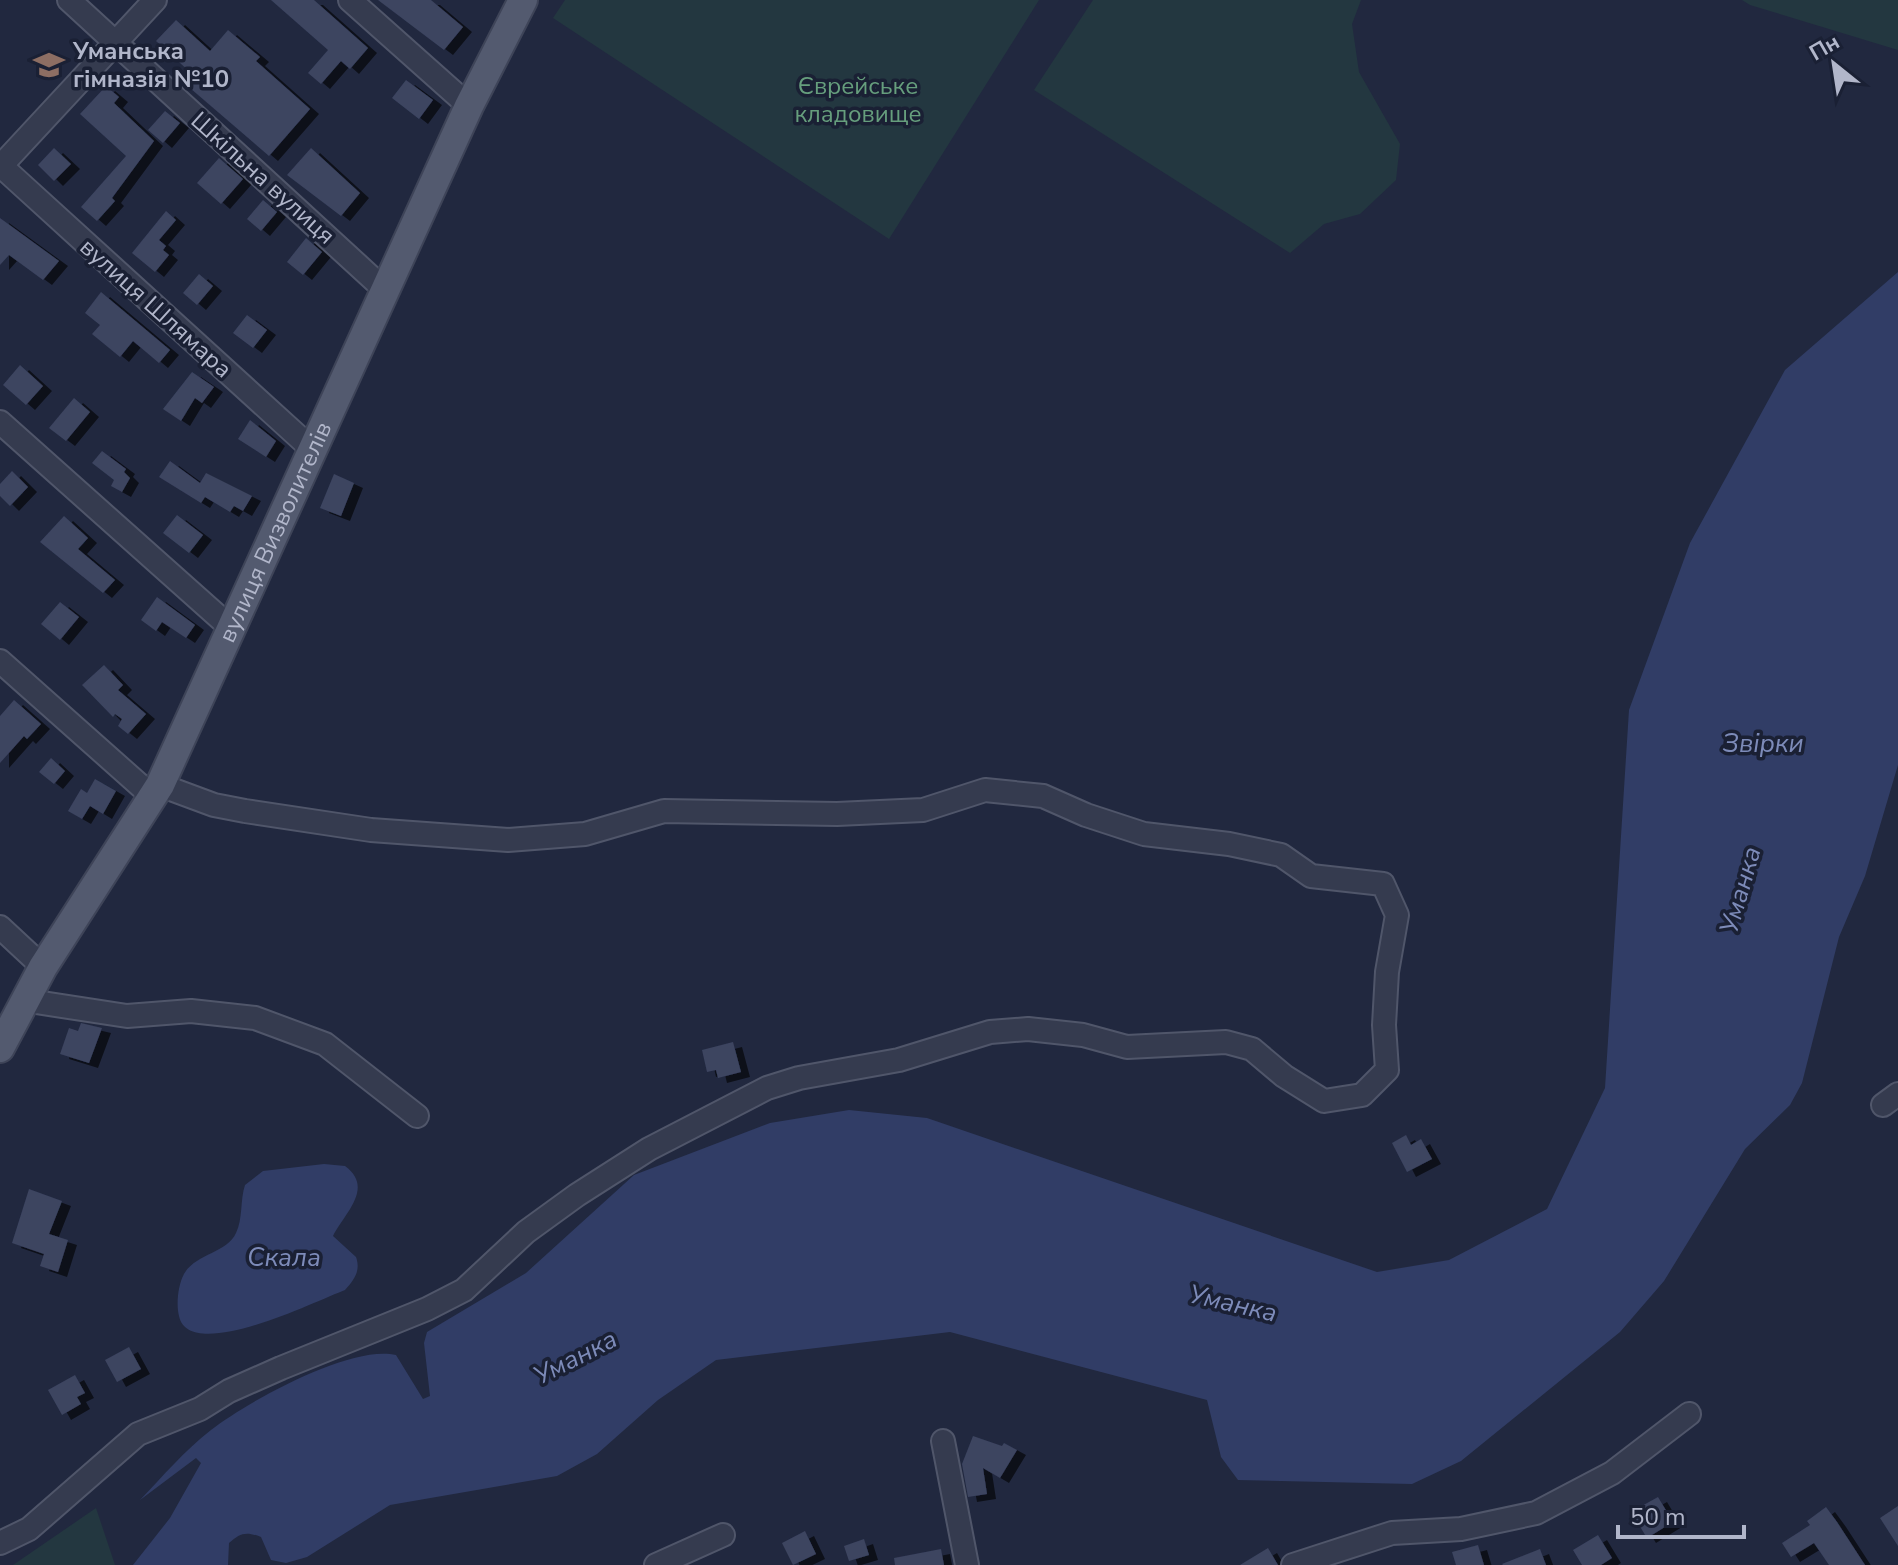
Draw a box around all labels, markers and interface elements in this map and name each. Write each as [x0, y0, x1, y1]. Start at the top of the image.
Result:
north arrow [1794, 24, 1874, 104]
text: Пн [1804, 27, 1845, 68]
place label: Уманська гімназія №10 [72, 35, 229, 95]
school or university icon: Уманська гімназія №10 [32, 48, 66, 82]
park label: Єврейське кладовище [794, 70, 922, 130]
street label: Шкільна вулиця [184, 105, 342, 251]
street label: вулиця Шлямара [73, 231, 239, 385]
street label: вулиця Визволителів [211, 417, 339, 648]
water label: Звірки [1722, 726, 1804, 761]
water label: Уманка [1711, 842, 1770, 938]
water label: Скала [247, 1240, 321, 1275]
water label: Уманка [1185, 1276, 1280, 1331]
water label: Уманка [527, 1322, 623, 1393]
scale bar [1618, 1489, 1744, 1539]
text: 50 m [1630, 1501, 1686, 1533]

